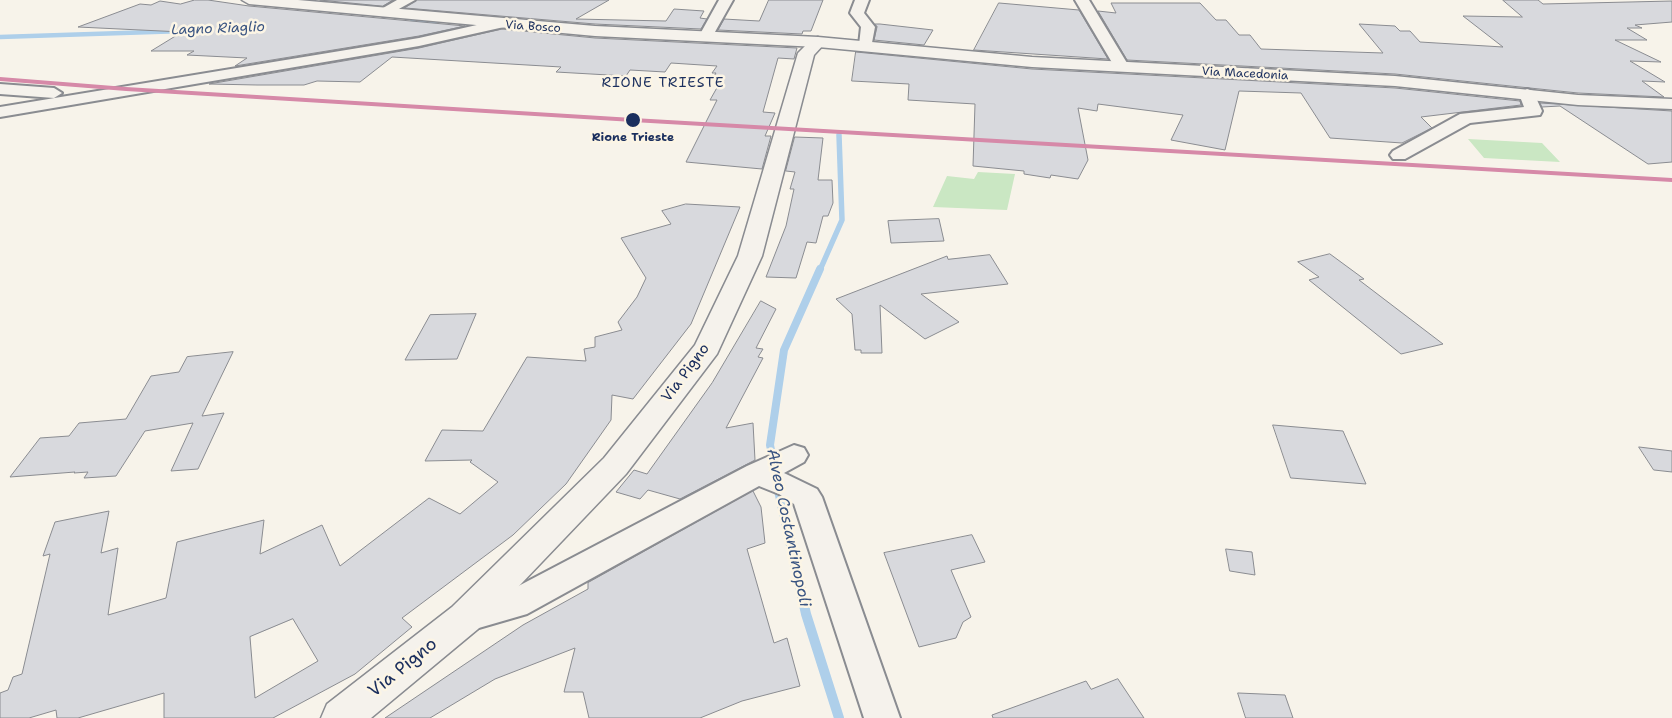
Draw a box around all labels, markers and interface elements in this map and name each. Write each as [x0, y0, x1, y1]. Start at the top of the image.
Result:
street label: Via Bosco [505, 18, 561, 36]
water label: Lagno Riaglio [171, 19, 265, 39]
street label: Via Macedonia [1201, 65, 1289, 83]
district label: RIONE TRIESTE [600, 75, 726, 91]
marker: Rione Trieste [624, 111, 642, 129]
place label: Rione Trieste [592, 131, 674, 145]
street label: Via Pigno [658, 340, 714, 406]
water label: Alveo Costantinopoli [762, 447, 814, 609]
street label: Via Pigno [364, 634, 442, 702]

